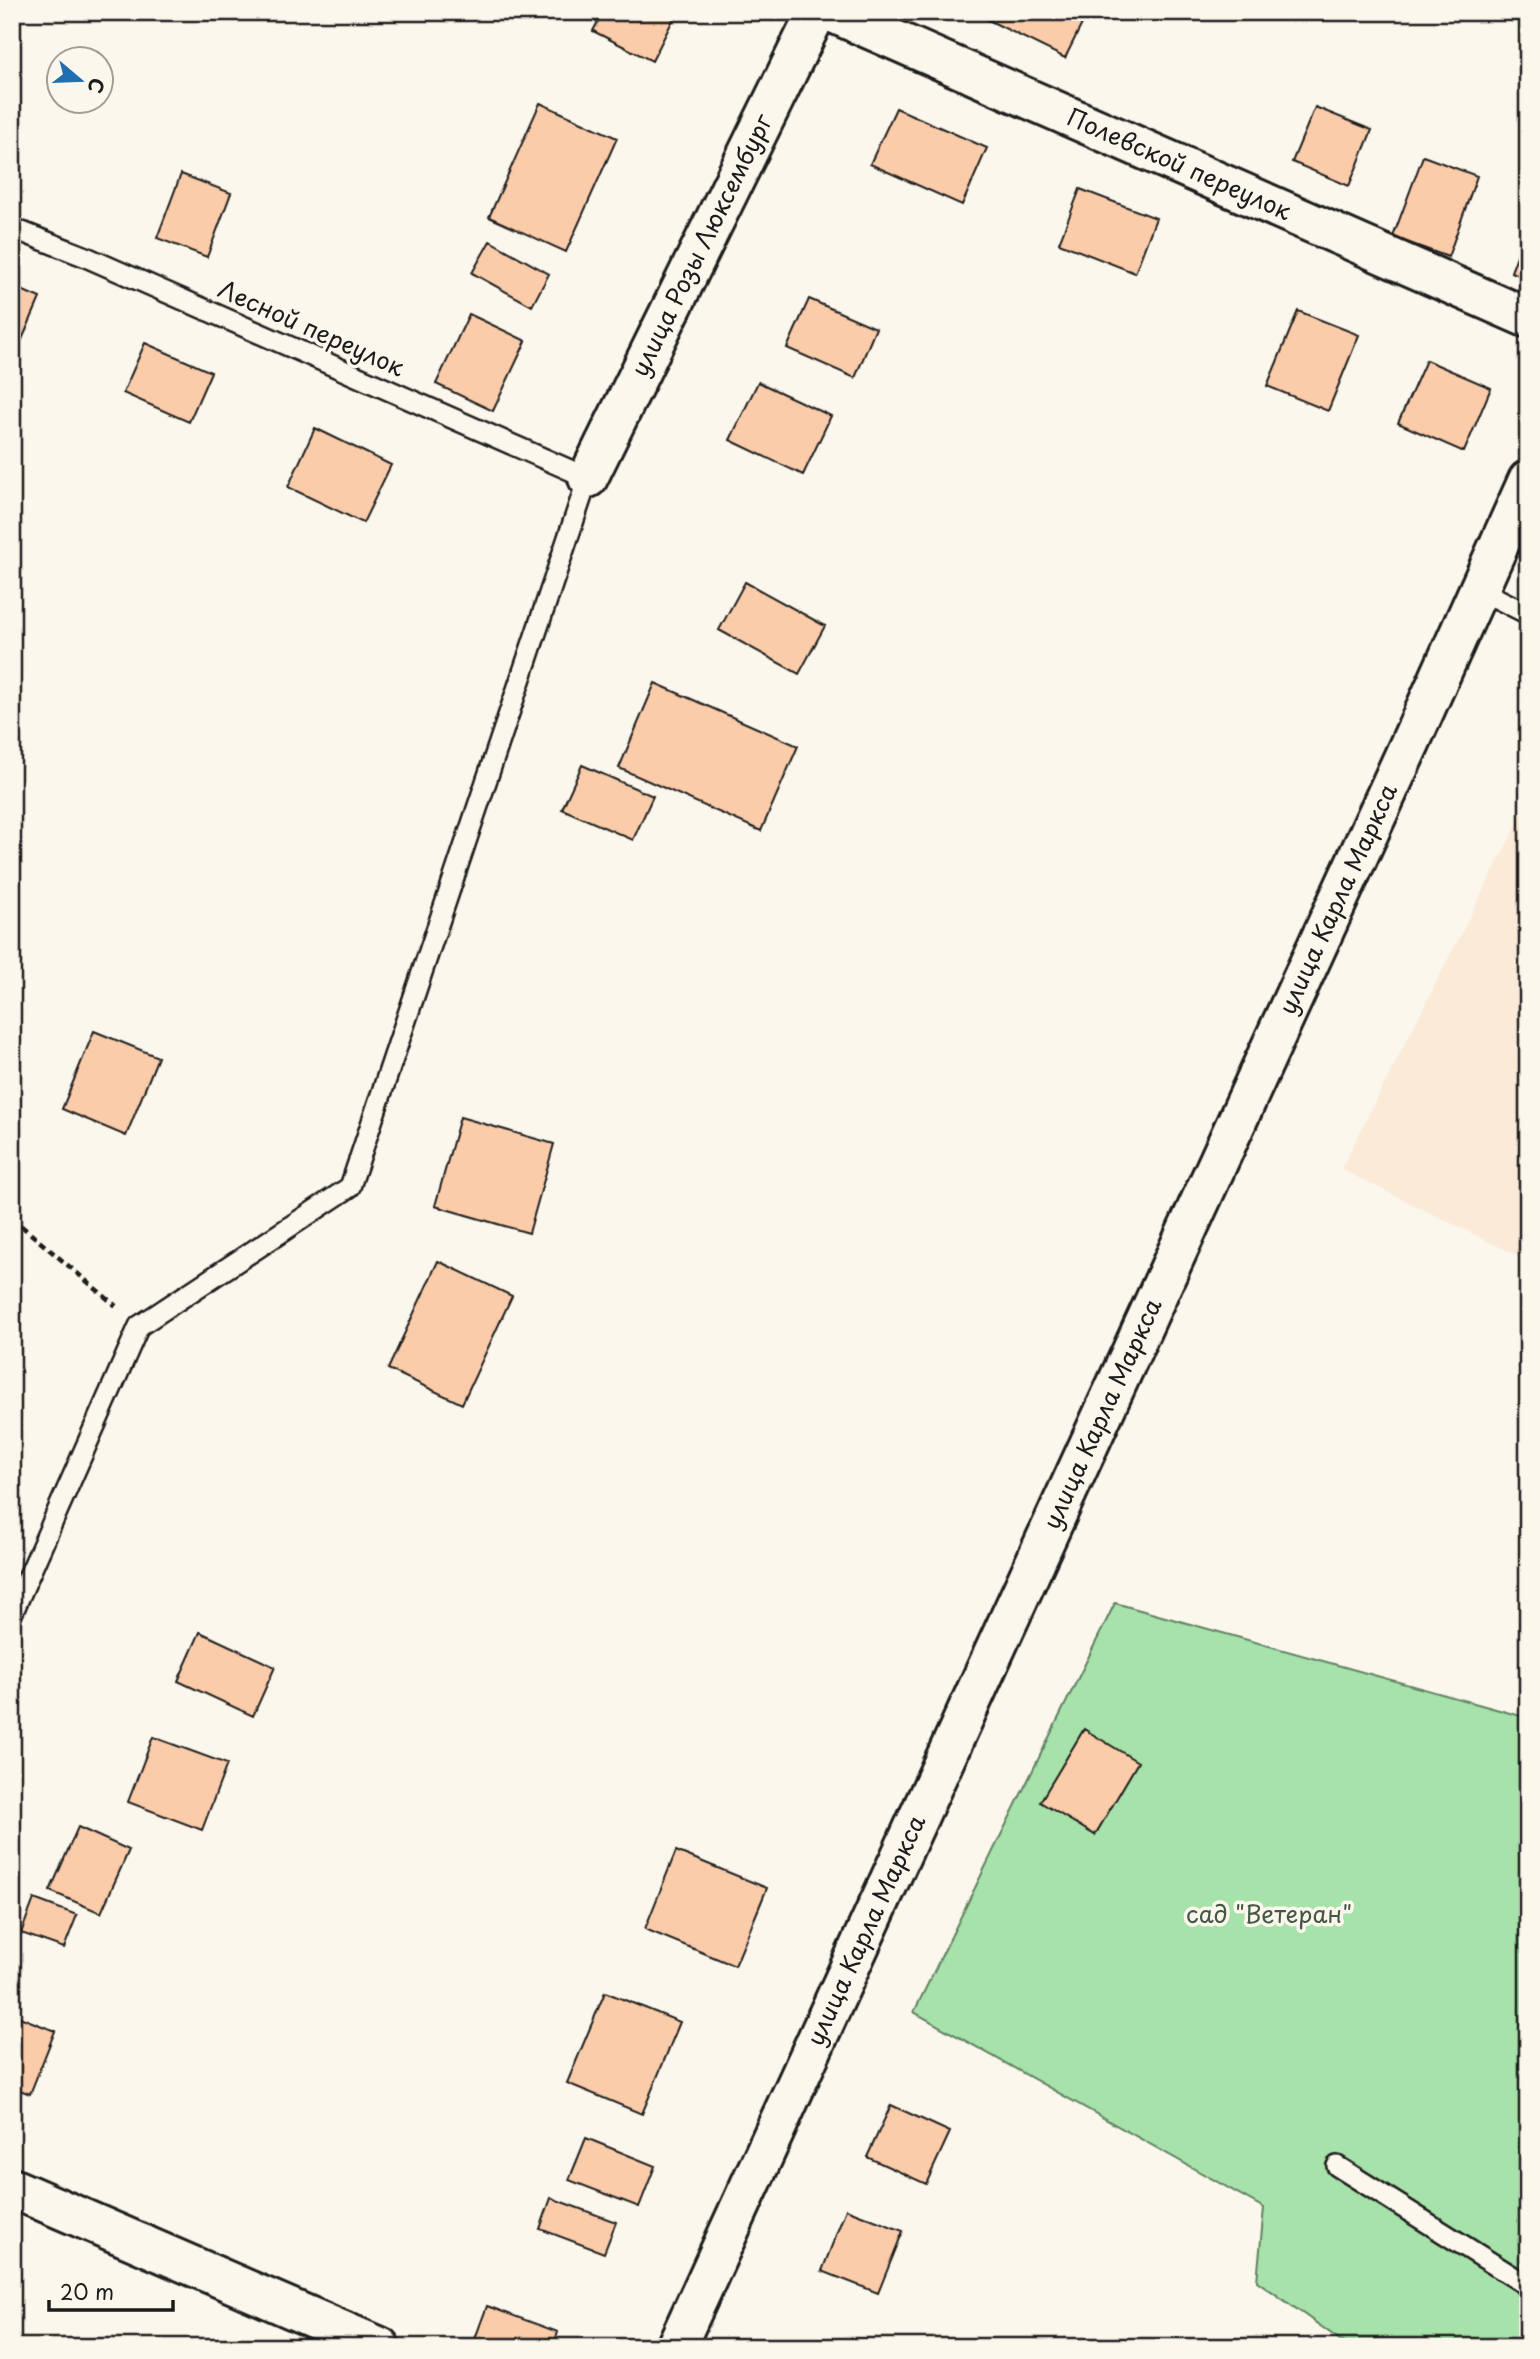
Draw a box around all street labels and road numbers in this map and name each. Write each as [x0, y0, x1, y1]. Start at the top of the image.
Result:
street label: Полевской переулок [1062, 98, 1298, 228]
street label: улица Розы Люксембург [621, 107, 780, 382]
street label: Лесной переулок [213, 270, 411, 385]
street label: улица Карла Маркса [1268, 777, 1405, 1020]
street label: улица Карла Маркса [1033, 1292, 1170, 1534]
street label: улица Карла Маркса [796, 1808, 933, 2051]

